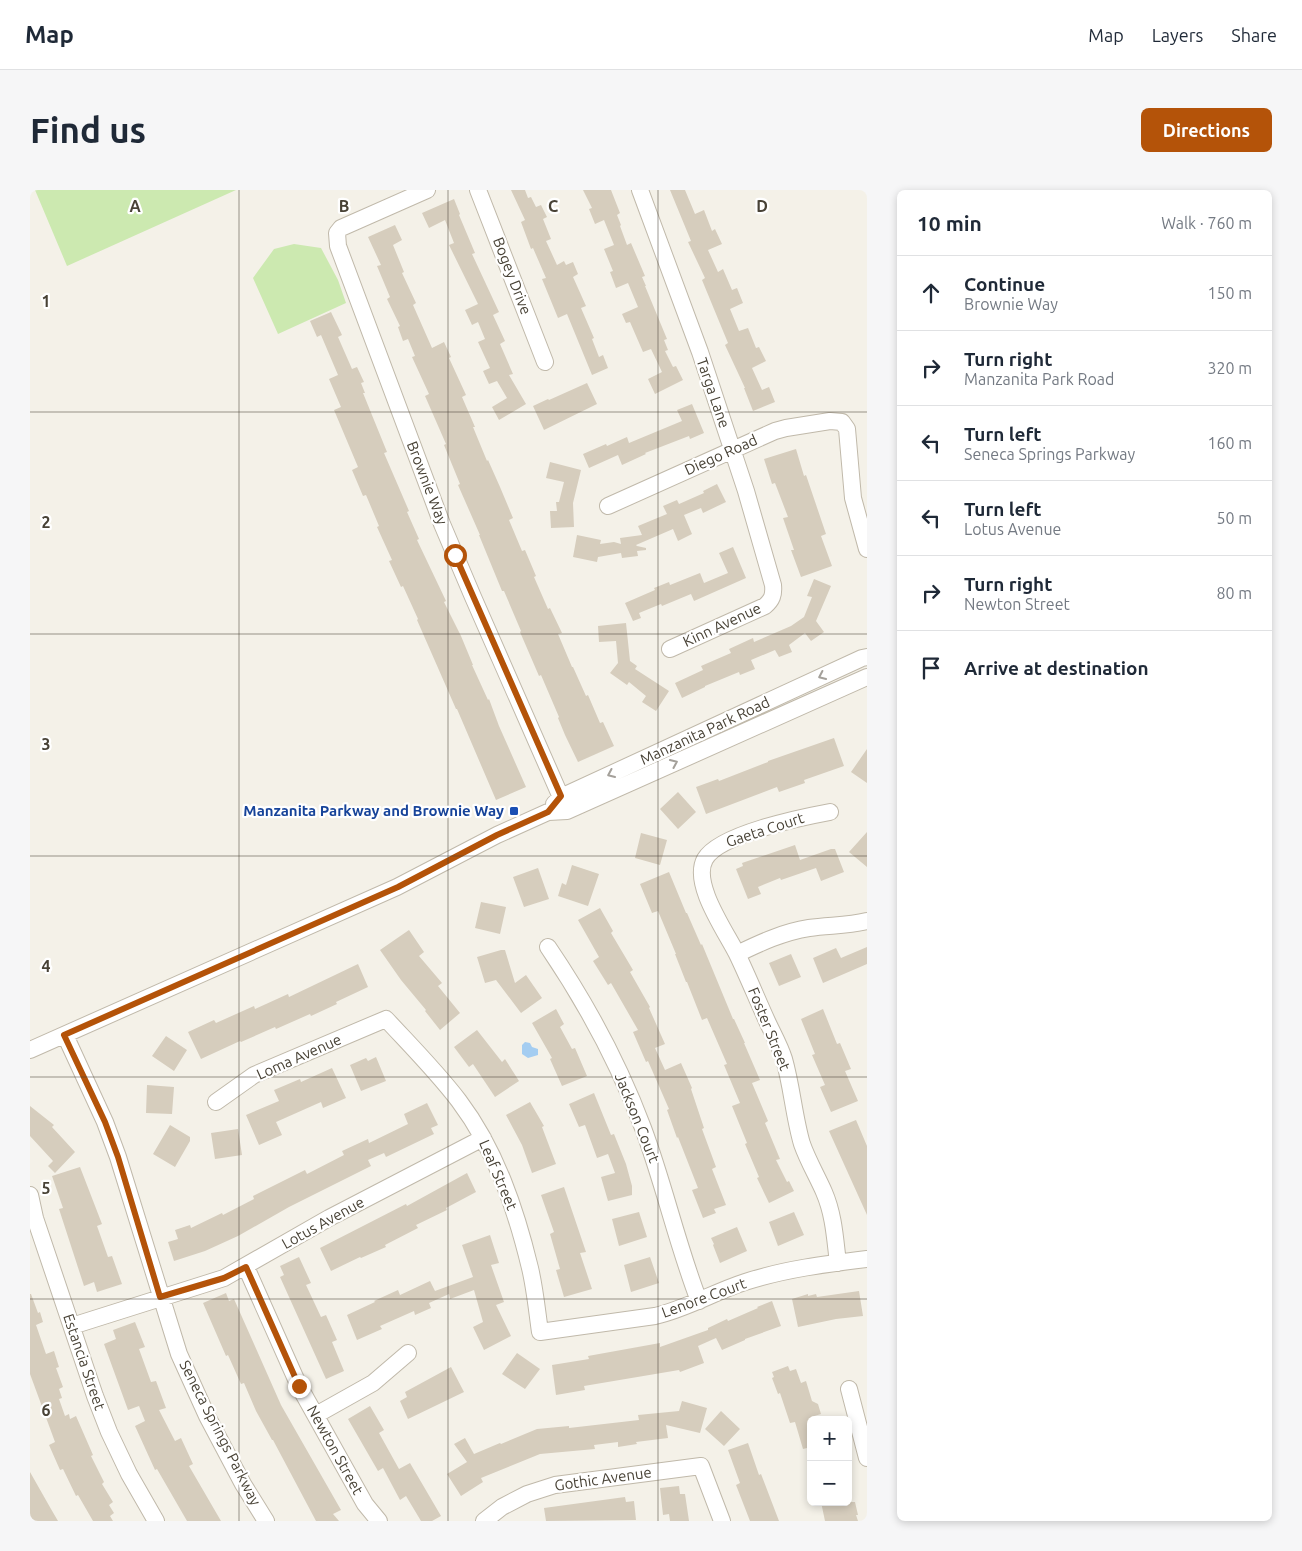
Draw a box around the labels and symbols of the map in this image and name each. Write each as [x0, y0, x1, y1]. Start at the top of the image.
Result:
text: A [129, 197, 141, 215]
text: B [339, 197, 349, 215]
text: C [548, 197, 558, 215]
text: D [756, 197, 768, 215]
street label: Bogey Drive [490, 235, 535, 317]
text: 1 [41, 292, 51, 310]
street label: Targa Lane [694, 355, 733, 430]
street label: Diego Road [682, 431, 760, 478]
street label: Brownie Way [404, 439, 451, 527]
text: 2 [41, 513, 51, 531]
route start [444, 544, 467, 567]
street label: Kinn Avenue [680, 599, 764, 650]
one-way arrow [818, 670, 827, 681]
street label: Manzanita Park Road [637, 693, 772, 768]
text: 3 [41, 735, 51, 753]
one-way arrow [669, 758, 678, 769]
one-way arrow [607, 767, 616, 778]
place label: Manzanita Parkway and Brownie Way [243, 802, 504, 819]
marker: Manzanita Parkway and Brownie Way [508, 805, 520, 817]
street label: Gaeta Court [724, 809, 806, 850]
text: 4 [41, 957, 51, 975]
street label: Foster Street [745, 985, 794, 1073]
street label: Loma Avenue [254, 1030, 344, 1083]
street label: Jackson Court [612, 1071, 663, 1165]
street label: Leaf Street [476, 1137, 521, 1213]
text: 5 [41, 1179, 51, 1197]
street label: Lotus Avenue [279, 1193, 367, 1252]
street label: Lenore Court [659, 1274, 749, 1321]
street label: Estancia Street [60, 1311, 109, 1412]
street label: Seneca Springs Parkway [176, 1357, 264, 1508]
route end [288, 1375, 311, 1398]
text: 6 [41, 1401, 51, 1419]
street label: Newton Street [304, 1402, 367, 1497]
street label: Gothic Avenue [553, 1463, 653, 1494]

